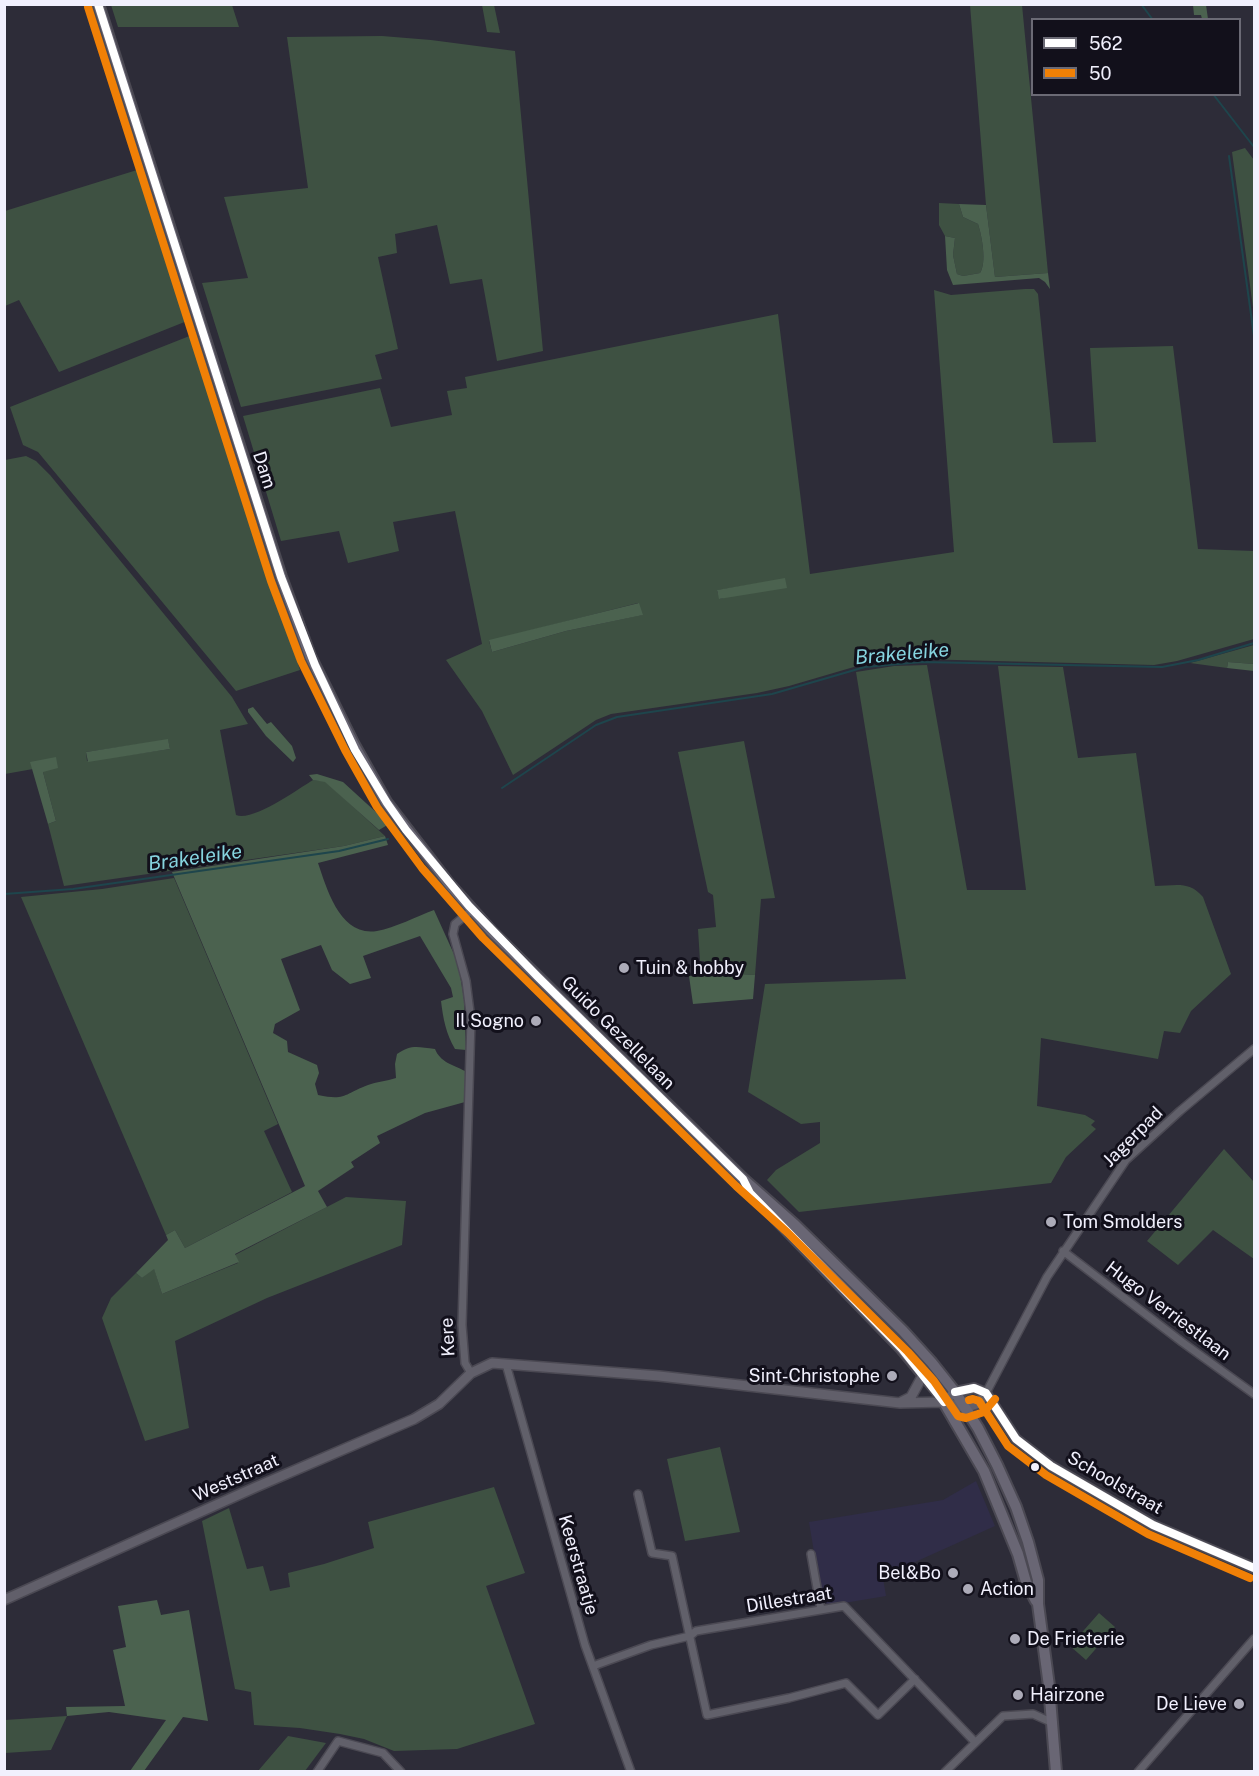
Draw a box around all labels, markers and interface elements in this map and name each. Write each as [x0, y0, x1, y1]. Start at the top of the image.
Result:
legend [1031, 18, 1241, 96]
text: 562 [1089, 33, 1122, 54]
text: 50 [1089, 63, 1112, 84]
street label: Dam [248, 449, 280, 491]
water label: Brakeleike [854, 638, 950, 670]
water label: Brakeleike [146, 840, 244, 876]
place label: Tuin & hobby [636, 957, 744, 979]
marker: Tuin & hobby [617, 961, 631, 975]
street label: Guido Gezellelaan [557, 972, 679, 1094]
place label: Il Sogno [455, 1010, 524, 1032]
marker: Il Sogno [529, 1014, 543, 1028]
street label: Jagerpad [1098, 1102, 1168, 1172]
place label: Tom Smolders [1063, 1211, 1182, 1233]
marker: Tom Smolders [1044, 1215, 1058, 1229]
street label: Hugo Verriestlaan [1101, 1257, 1235, 1365]
street label: Kere [436, 1317, 460, 1357]
place label: Sint-Christophe [749, 1365, 880, 1387]
marker: Sint-Christophe [885, 1369, 899, 1383]
street label: Schoolstraat [1063, 1447, 1167, 1519]
street label: Weststraat [190, 1450, 282, 1506]
unlabelled marker [1029, 1461, 1041, 1473]
street label: Keerstraatje [553, 1512, 603, 1618]
place label: Bel&Bo [878, 1562, 941, 1584]
marker: Bel&Bo [946, 1566, 960, 1580]
place label: Action [980, 1578, 1034, 1600]
marker: Action [961, 1582, 975, 1596]
street label: Dillestraat [745, 1583, 833, 1617]
place label: De Frieterie [1027, 1628, 1125, 1650]
marker: De Frieterie [1008, 1632, 1022, 1646]
place label: Hairzone [1030, 1684, 1105, 1706]
marker: Hairzone [1011, 1688, 1025, 1702]
place label: De Lieve [1156, 1693, 1227, 1715]
marker: De Lieve [1232, 1697, 1246, 1711]

